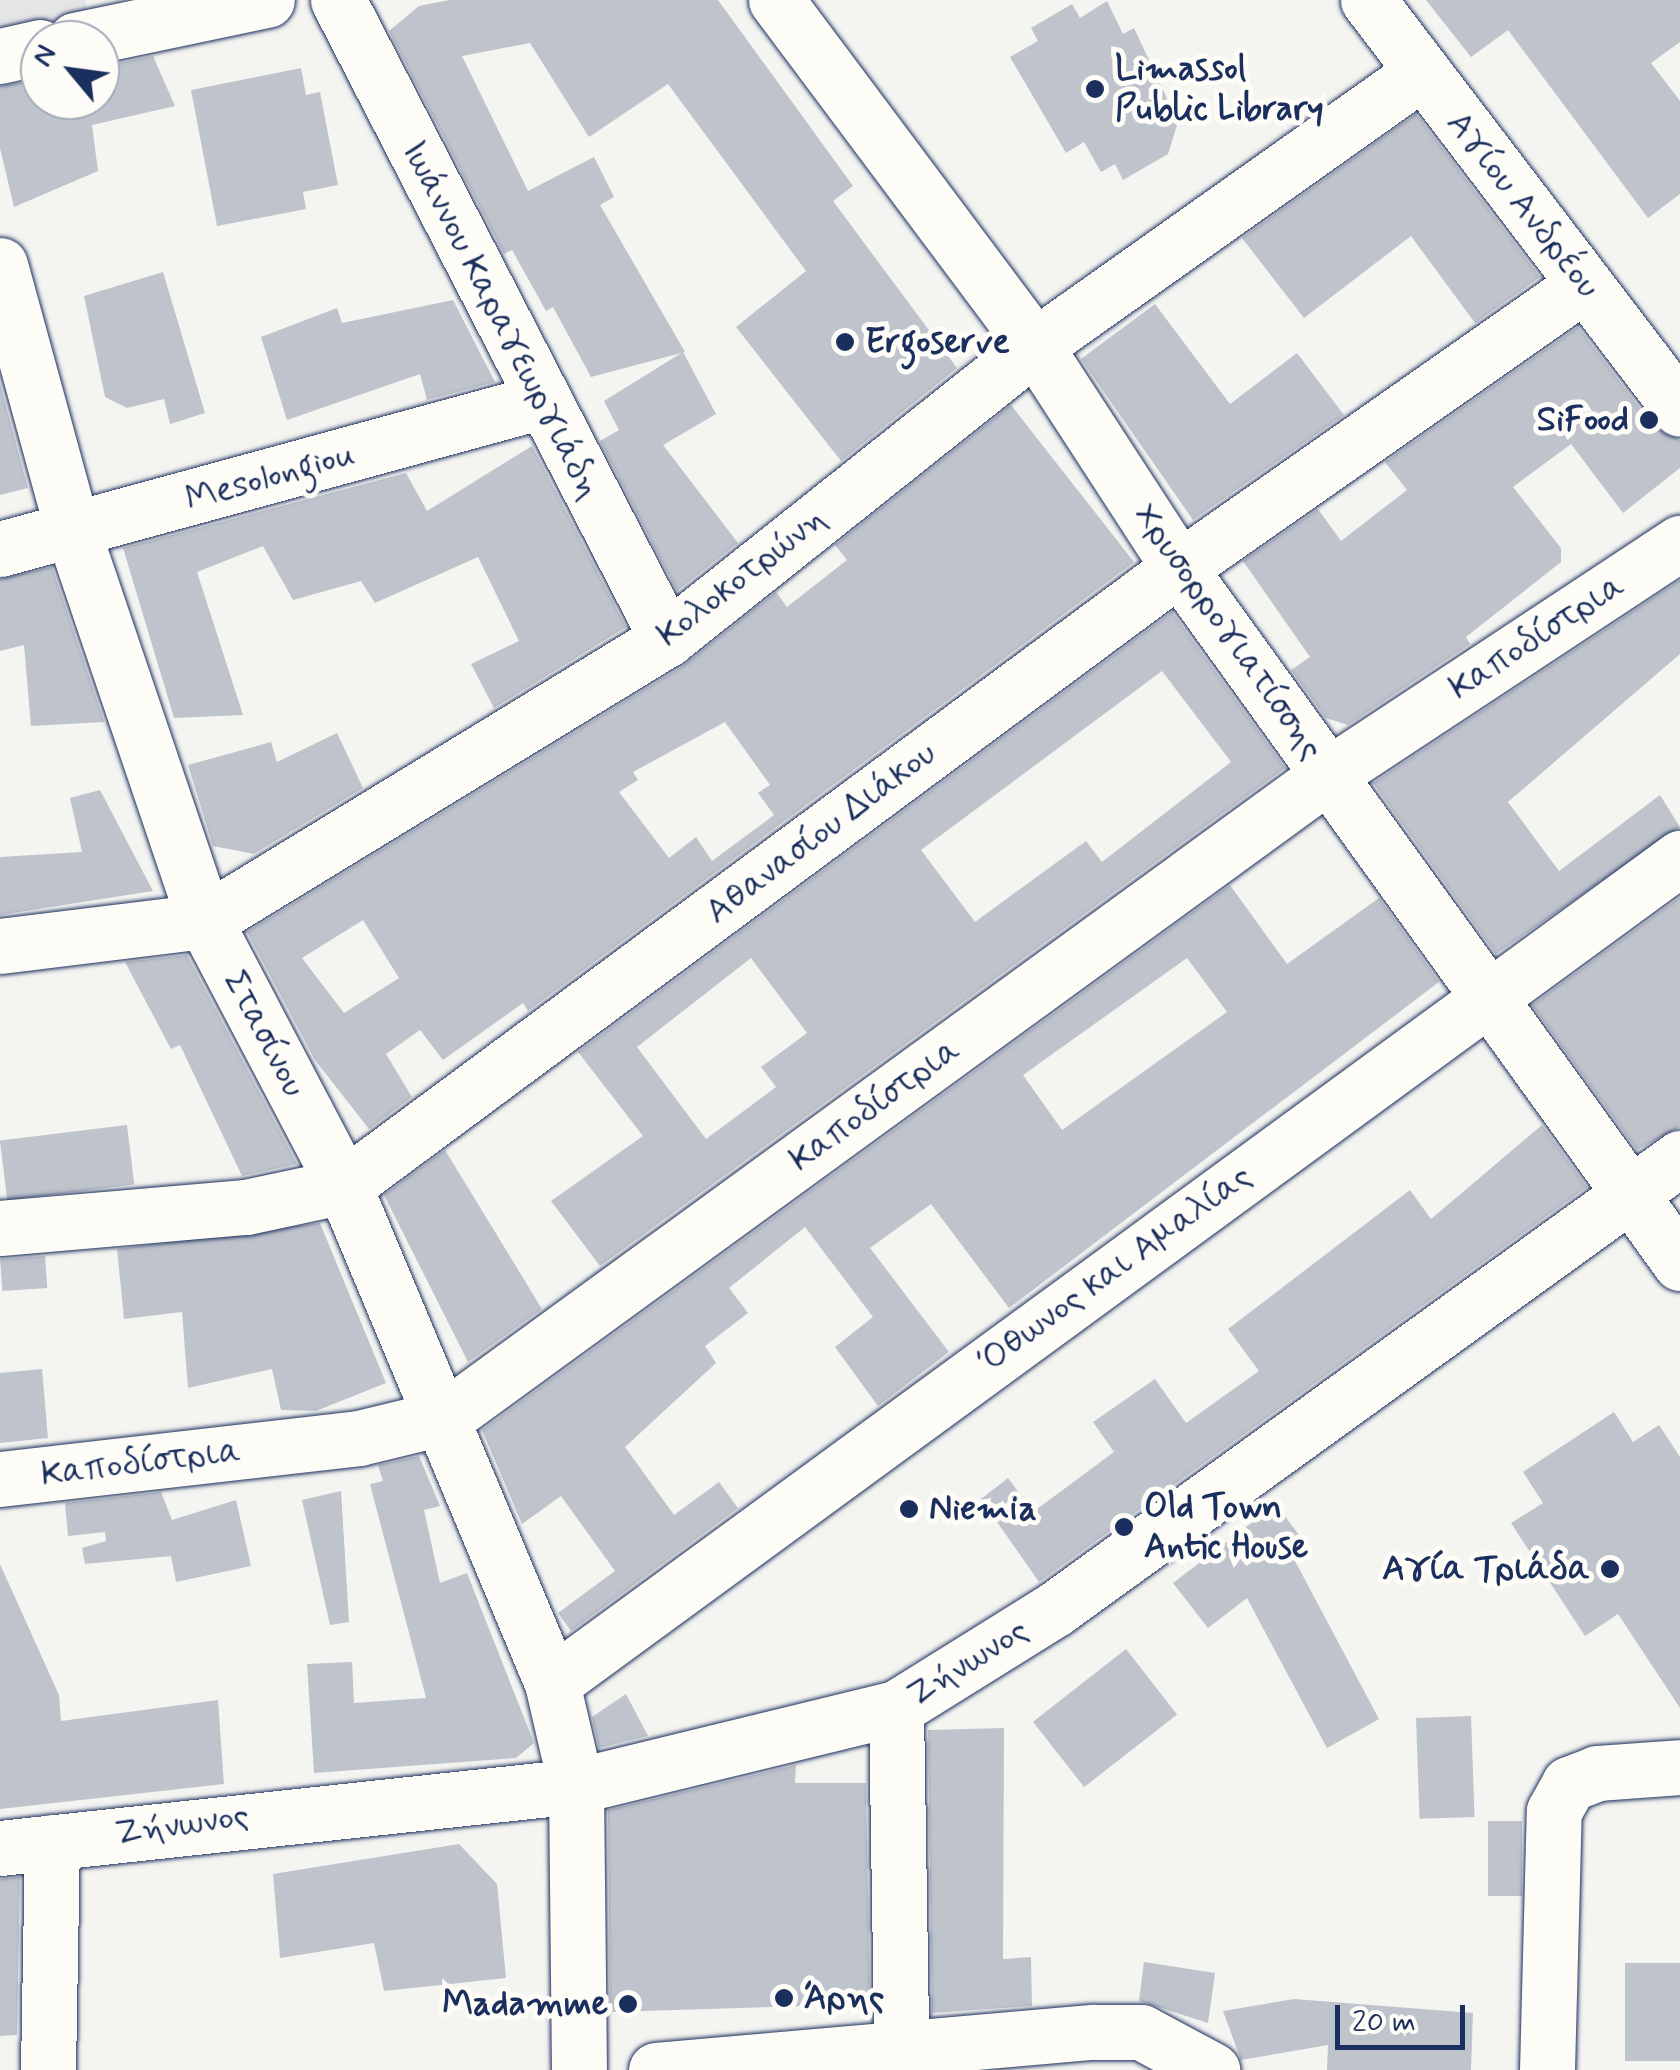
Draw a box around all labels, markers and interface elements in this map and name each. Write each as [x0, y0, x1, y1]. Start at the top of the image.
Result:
north arrow [20, 20, 120, 120]
text: N [24, 39, 66, 73]
place label: Limassol Public Library [1115, 48, 1332, 130]
marker: Limassol Public Library [1084, 78, 1106, 100]
street label: Αγίου Ανδρέου [1437, 103, 1609, 307]
street label: Ιωάννου Καραγεωργιάδη [392, 134, 610, 506]
place label: Ergoserve [865, 321, 1010, 363]
marker: Ergoserve [834, 331, 856, 353]
place label: SiFood [1537, 399, 1629, 441]
marker: SiFood [1638, 409, 1660, 431]
street label: Mesolongiou [181, 433, 359, 521]
street label: Χρυσορρογιατίσσης [1124, 496, 1332, 768]
street label: Κολοκοτρώνη [649, 498, 835, 656]
street label: Καποδίστρια [1441, 565, 1633, 709]
street label: Αθανασίου Διάκου [698, 733, 944, 933]
street label: Στασίνου [213, 964, 315, 1104]
street label: Καποδίστρια [781, 1029, 969, 1181]
street label: Όθωνος και Αμαλίας [970, 1156, 1260, 1382]
street label: Καποδίστρια [39, 1430, 243, 1496]
place label: Old Town Antic House [1144, 1486, 1314, 1568]
place label: Niemia [929, 1488, 1037, 1530]
marker: Niemia [898, 1498, 920, 1520]
marker: Old Town Antic House [1113, 1516, 1135, 1538]
place label: Αγία Τριάδα [1382, 1548, 1590, 1590]
marker: Αγία Τριάδα [1599, 1558, 1621, 1580]
street label: Ζήνωνος [900, 1610, 1036, 1716]
street label: Ζήνωνος [112, 1795, 252, 1855]
place label: Άρης [804, 1977, 884, 2019]
place label: Madamme [442, 1983, 608, 2025]
scale bar [1340, 1985, 1470, 2047]
marker: Άρης [773, 1987, 795, 2009]
marker: Madamme [617, 1993, 639, 2015]
text: 20 m [1352, 2003, 1416, 2042]

